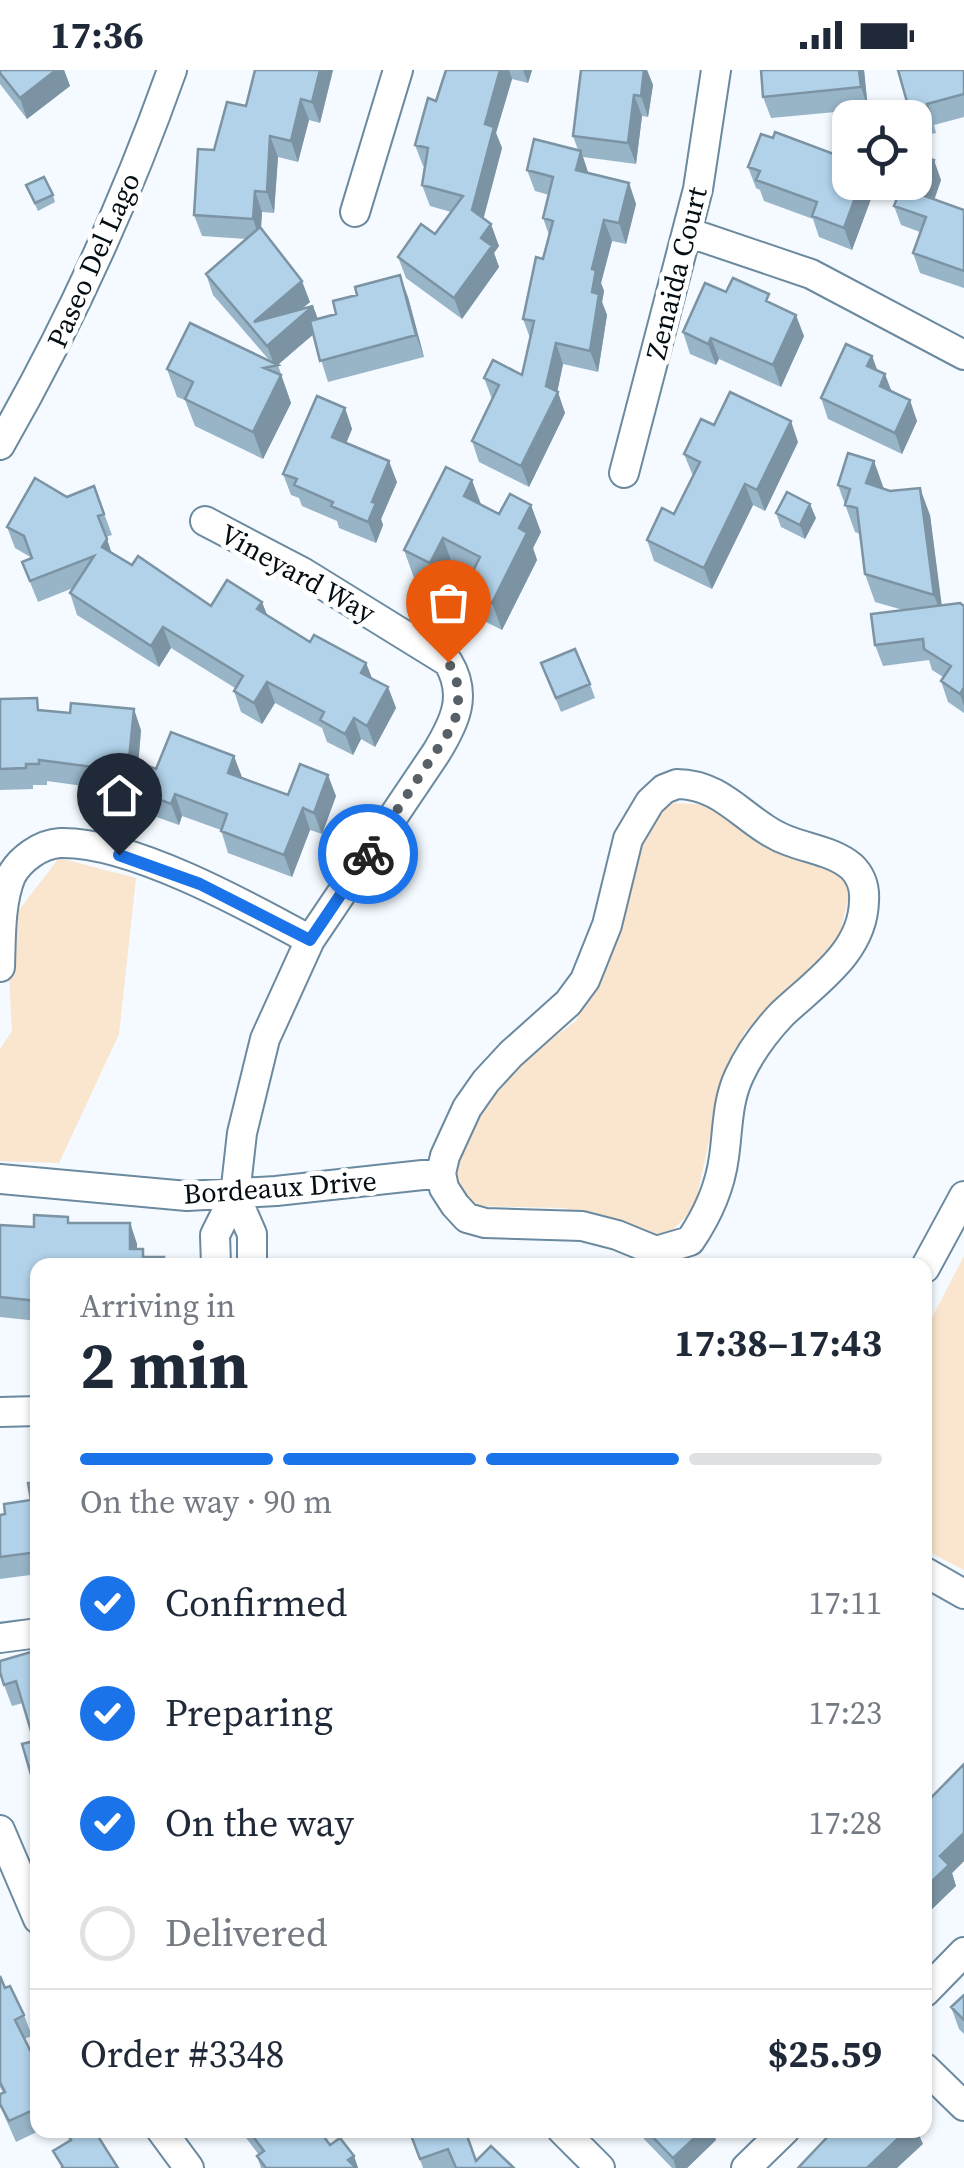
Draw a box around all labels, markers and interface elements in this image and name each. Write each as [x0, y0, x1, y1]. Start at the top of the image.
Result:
text: 17:36 [50, 9, 144, 61]
map controls [832, 100, 932, 200]
button: locate [832, 100, 932, 200]
street label: Paseo Del Lago [37, 166, 149, 354]
street label: Zenaida Court [636, 182, 716, 363]
street label: Vineyard Way [214, 515, 383, 632]
pin [406, 560, 491, 663]
icon: bag [421, 575, 476, 630]
pin [77, 753, 162, 856]
icon: home [92, 768, 147, 823]
courier [318, 804, 418, 904]
icon: bike [341, 827, 396, 882]
street label: Bordeaux Drive [182, 1161, 378, 1213]
text: Arriving in [80, 1284, 235, 1328]
text: 17:38–17:43 [674, 1317, 882, 1369]
text: 2 min [80, 1321, 249, 1410]
text: On the way · 90 m [80, 1480, 332, 1524]
icon: check [80, 1576, 135, 1631]
text: Confirmed [165, 1577, 347, 1629]
text: 17:11 [808, 1581, 882, 1625]
icon: check [80, 1686, 135, 1741]
text: Preparing [165, 1687, 333, 1739]
text: 17:23 [808, 1691, 882, 1735]
icon: check [80, 1796, 135, 1851]
text: On the way [165, 1797, 354, 1849]
text: 17:28 [808, 1801, 882, 1845]
text: Delivered [165, 1907, 328, 1959]
text: Order #3348 [80, 2028, 284, 2080]
text: $25.59 [768, 2028, 882, 2080]

